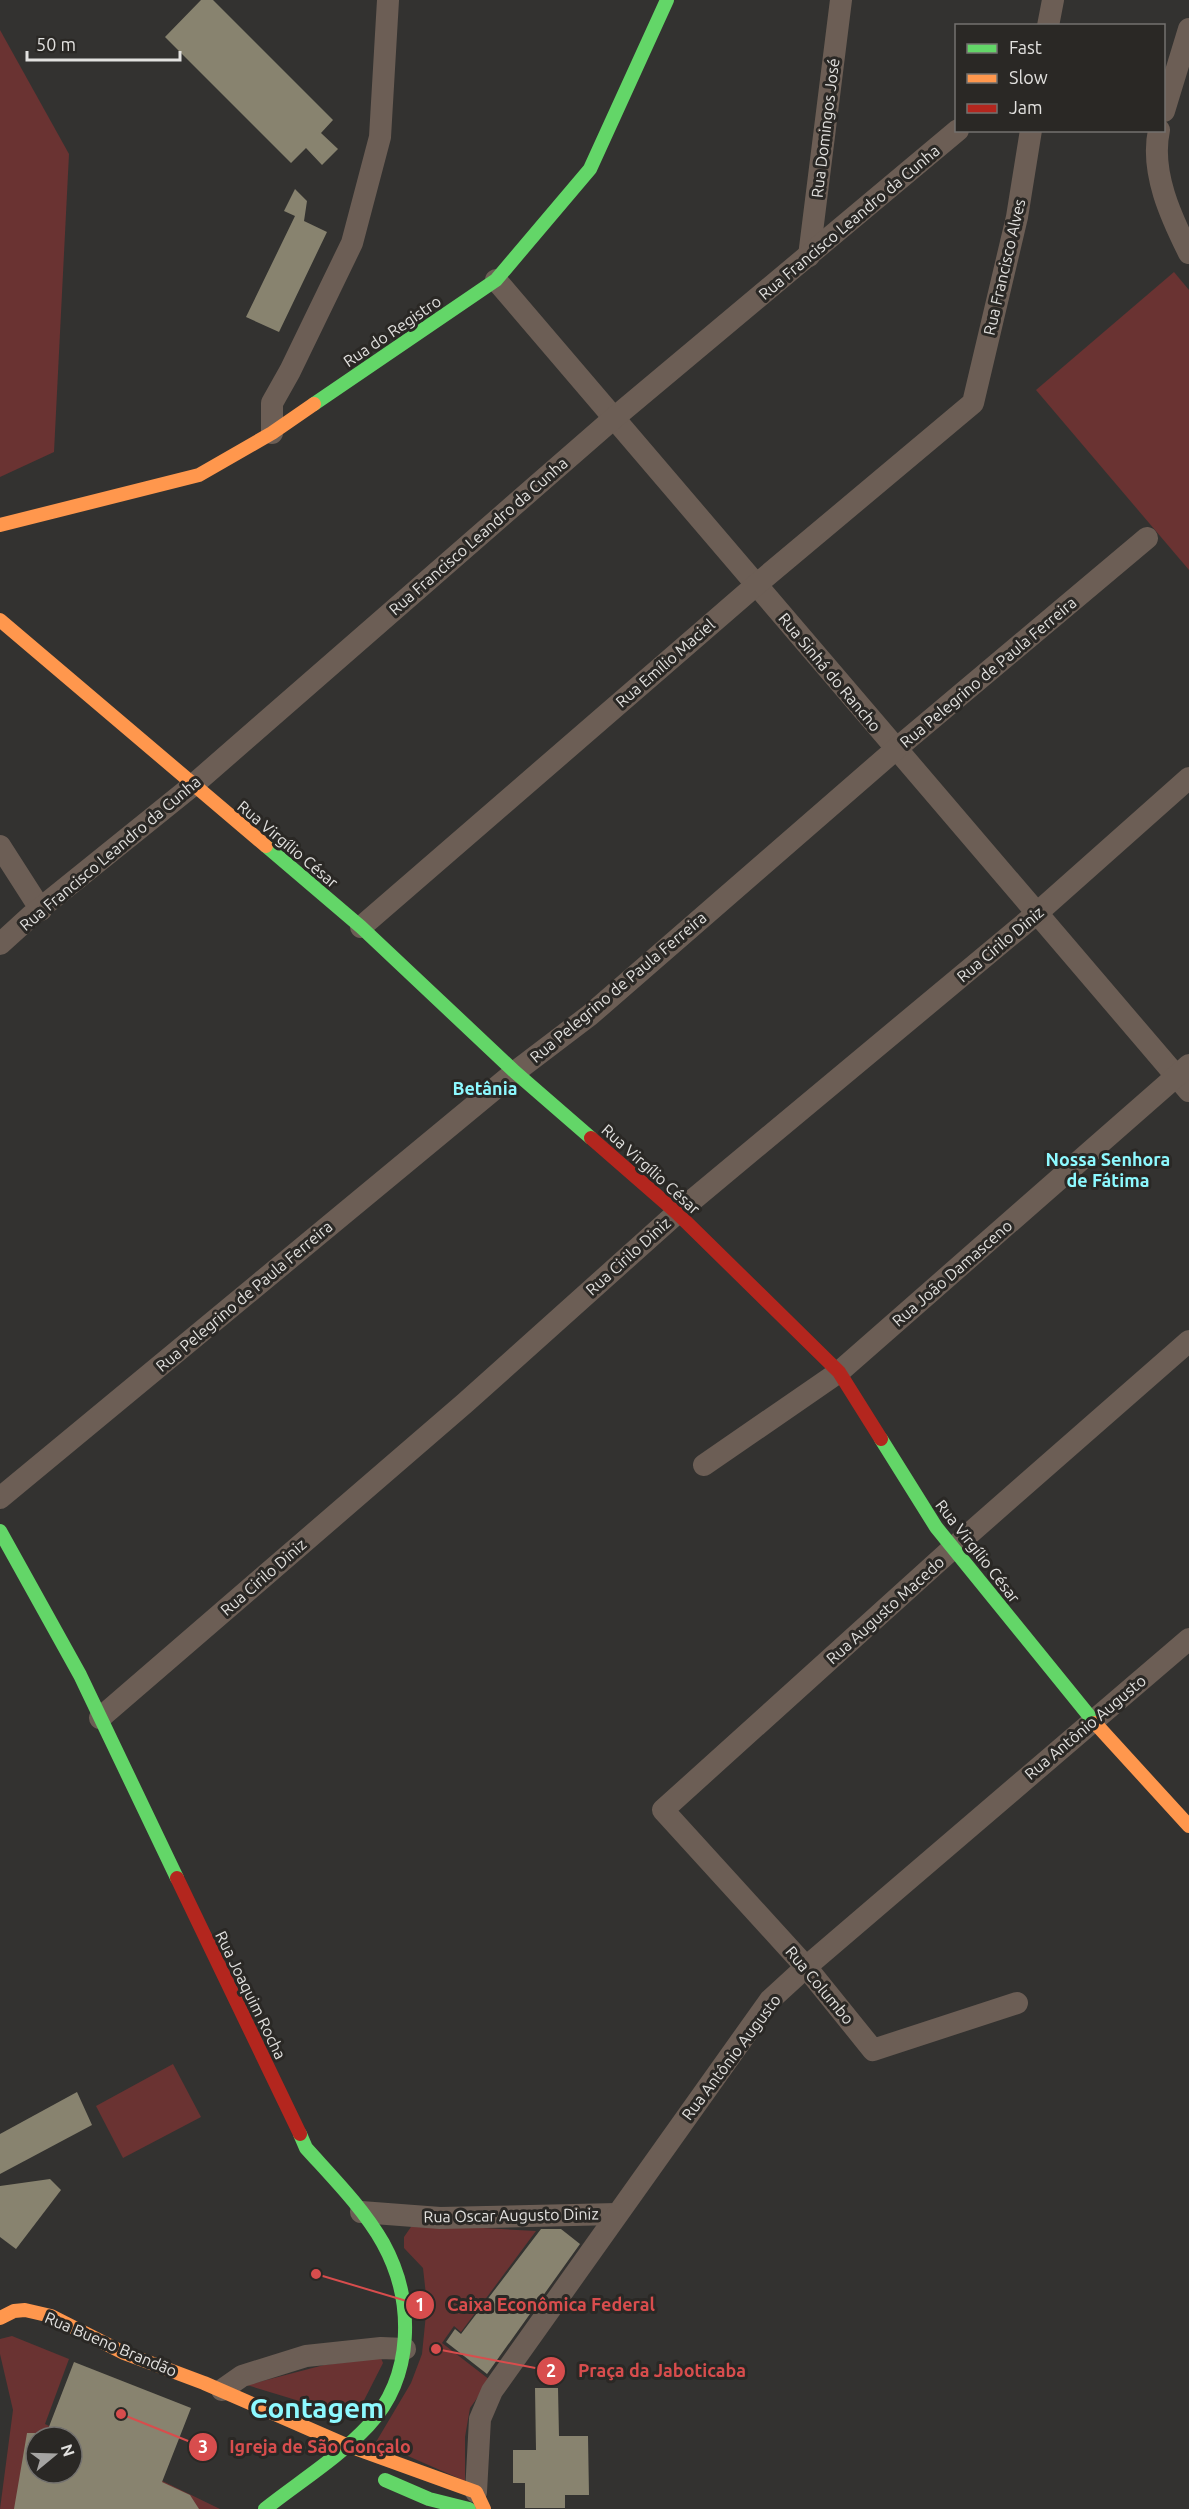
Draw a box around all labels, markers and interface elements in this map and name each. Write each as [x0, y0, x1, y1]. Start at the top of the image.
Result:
scale bar [27, 24, 180, 62]
legend [955, 24, 1165, 132]
text: 50 m [36, 34, 76, 54]
text: Fast [1009, 37, 1042, 57]
street label: Rua Domingos José [807, 57, 843, 199]
text: Slow [1009, 67, 1048, 87]
text: Jam [1009, 97, 1043, 117]
street label: Rua Francisco Leandro da Cunha [755, 141, 943, 303]
street label: Rua Francisco Alves [980, 197, 1028, 337]
street label: Rua do Registro [340, 292, 444, 370]
street label: Rua Francisco Leandro da Cunha [385, 454, 571, 618]
street label: Rua Pelegrino de Paula Ferreira [896, 593, 1080, 751]
street label: Rua Sinhá do Rancho [775, 609, 885, 735]
street label: Rua Emílio Maciel [612, 615, 718, 711]
street label: Rua Francisco Leandro da Cunha [16, 772, 204, 934]
street label: Rua Virgílio César [234, 797, 342, 891]
street label: Rua Cirilo Diniz [953, 903, 1047, 985]
street label: Rua Pelegrino de Paula Ferreira [526, 908, 710, 1066]
district label: Betânia [453, 1078, 517, 1098]
street label: Rua Virgílio César [598, 1120, 704, 1218]
district label: Nossa Senhora de Fátima [1046, 1149, 1170, 1190]
street label: Rua Cirilo Diniz [582, 1213, 674, 1299]
street label: Rua João Damasceno [888, 1216, 1016, 1330]
street label: Rua Pelegrino de Paula Ferreira [152, 1217, 336, 1375]
street label: Rua Virgílio César [932, 1496, 1024, 1606]
street label: Rua Cirilo Diniz [217, 1535, 309, 1619]
street label: Rua Augusto Macedo [822, 1552, 948, 1668]
street label: Rua Antônio Augusto [1021, 1671, 1149, 1783]
street label: Rua Joaquim Rocha [212, 1928, 290, 2062]
street label: Rua Columbo [782, 1942, 858, 2028]
street label: Rua Antônio Augusto [678, 1991, 784, 2123]
street label: Rua Oscar Augusto Diniz [423, 2204, 599, 2226]
callout: Caixa Econômica Federal [405, 2287, 667, 2323]
text: 1 [415, 2294, 425, 2314]
text: Caixa Econômica Federal [447, 2294, 656, 2314]
street label: Rua Bueno Brandão [42, 2308, 180, 2380]
callout: Praça da Jaboticaba [536, 2353, 758, 2389]
text: 2 [546, 2360, 556, 2380]
text: Praça da Jaboticaba [578, 2360, 746, 2381]
district label: Contagem [250, 2392, 384, 2423]
north arrow [24, 2425, 84, 2485]
callout: Igreja de São Gonçalo [188, 2429, 423, 2465]
text: 3 [198, 2436, 208, 2456]
text: Igreja de São Gonçalo [229, 2436, 411, 2457]
text: N [58, 2442, 79, 2459]

